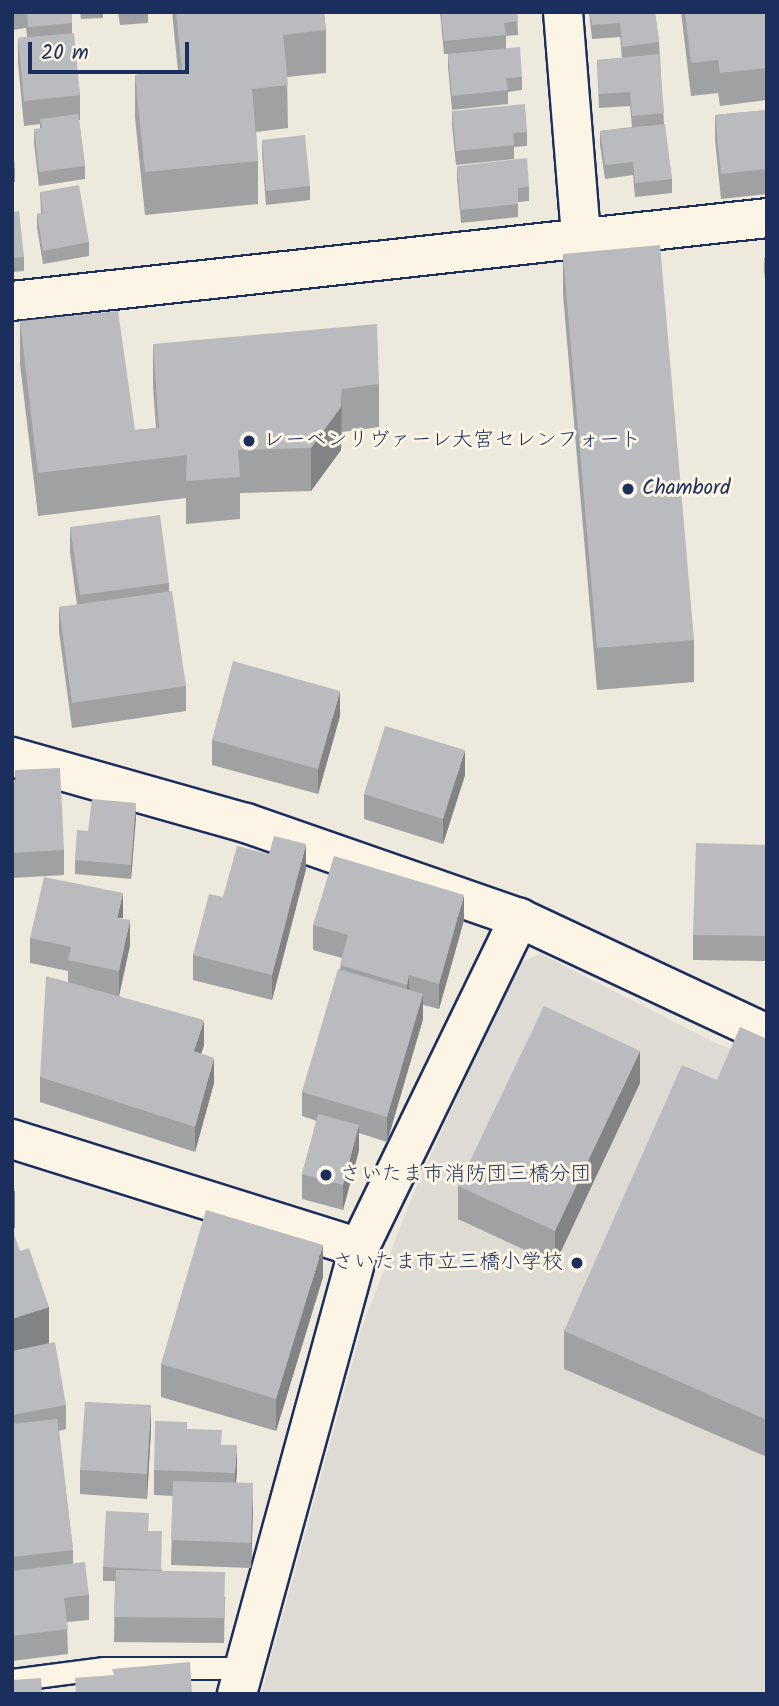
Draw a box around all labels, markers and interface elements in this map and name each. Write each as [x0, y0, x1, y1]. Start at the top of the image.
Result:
scale bar [32, 28, 192, 72]
text: 20 m [41, 37, 89, 70]
place label: レーベンリヴァーレ大宮セレンフォート [263, 428, 642, 454]
marker: レーベンリヴァーレ大宮セレンフォート [241, 433, 257, 449]
place label: Chambord [642, 476, 730, 502]
marker: Chambord [620, 481, 636, 497]
place label: さいたま市消防団三橋分団 [340, 1162, 592, 1188]
marker: さいたま市消防団三橋分団 [318, 1167, 334, 1183]
place label: さいたま市立三橋小学校 [332, 1250, 563, 1276]
marker: さいたま市立三橋小学校 [569, 1255, 585, 1271]

